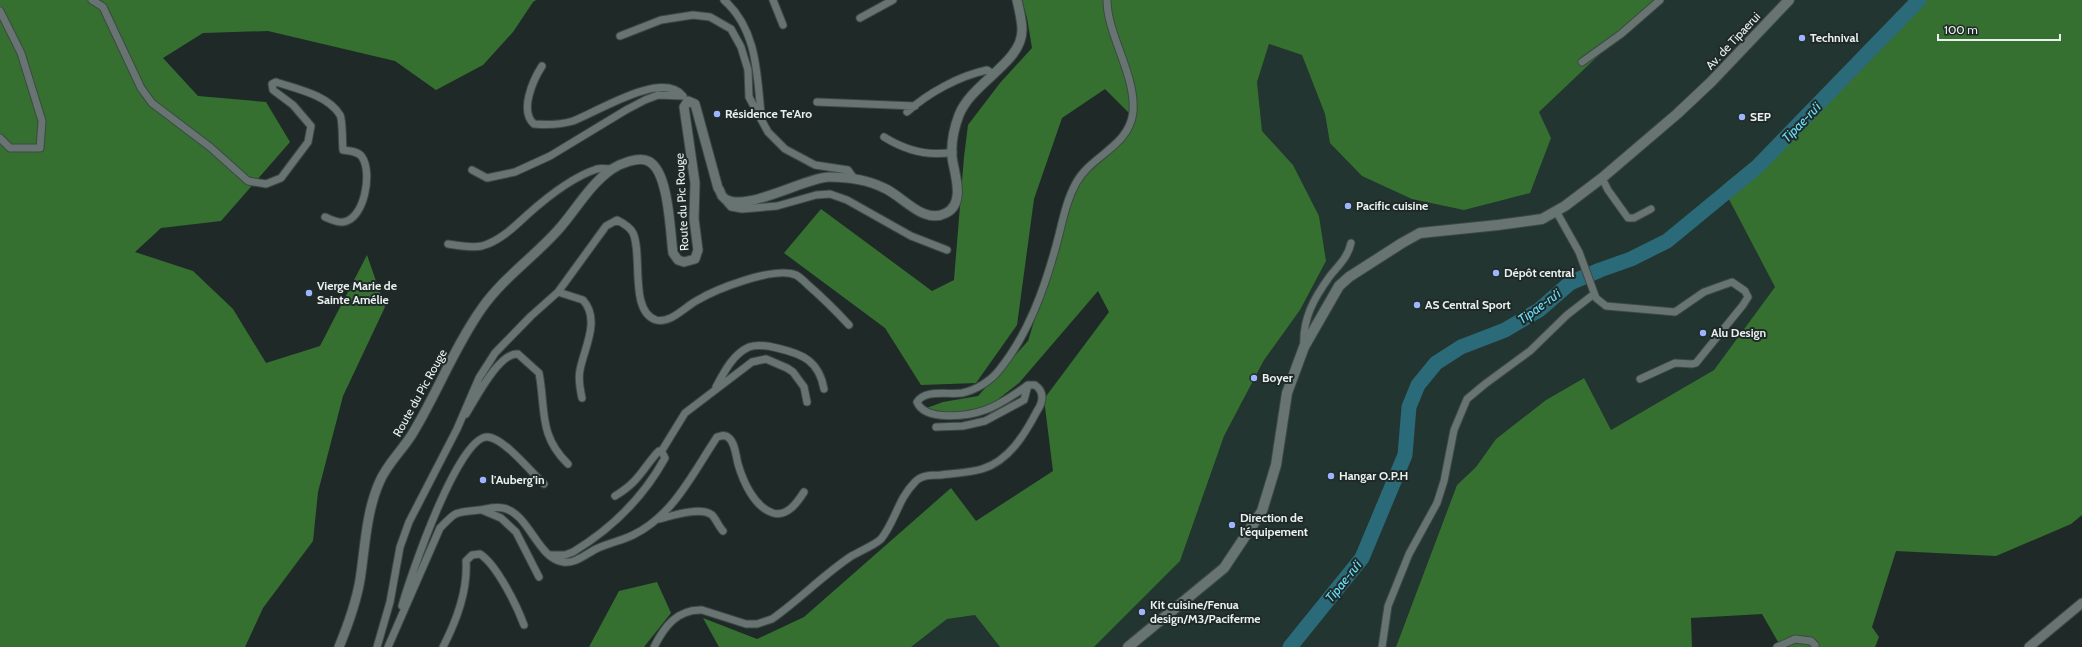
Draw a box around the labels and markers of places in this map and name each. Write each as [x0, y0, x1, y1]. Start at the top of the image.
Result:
place label: Technival [1810, 30, 1859, 45]
marker: Technival [1797, 33, 1807, 43]
place label: Résidence Te'Aro [725, 106, 812, 121]
marker: Résidence Te'Aro [712, 109, 722, 119]
place label: SEP [1750, 109, 1771, 124]
marker: SEP [1737, 112, 1747, 122]
place label: Pacific cuisine [1356, 198, 1428, 213]
marker: Pacific cuisine [1343, 201, 1353, 211]
place label: Dépôt central [1504, 265, 1575, 280]
marker: Dépôt central [1491, 268, 1501, 278]
place label: Vierge Marie de Sainte Amélie [317, 278, 397, 307]
marker: Vierge Marie de Sainte Amélie [304, 288, 314, 298]
place label: AS Central Sport [1425, 297, 1511, 312]
marker: AS Central Sport [1412, 300, 1422, 310]
place label: Alu Design [1711, 325, 1766, 340]
marker: Alu Design [1698, 328, 1708, 338]
place label: Boyer [1262, 370, 1293, 385]
marker: Boyer [1249, 373, 1259, 383]
place label: Hangar O.P.H [1339, 468, 1408, 483]
marker: Hangar O.P.H [1326, 471, 1336, 481]
place label: l'Auberg'in [491, 472, 545, 487]
marker: l'Auberg'in [478, 475, 488, 485]
place label: Direction de l'équipement [1240, 510, 1308, 539]
marker: Direction de l'équipement [1227, 520, 1237, 530]
place label: Kit cuisine/Fenua design/M3/Paciferme [1150, 597, 1261, 626]
marker: Kit cuisine/Fenua design/M3/Paciferme [1137, 607, 1147, 617]

